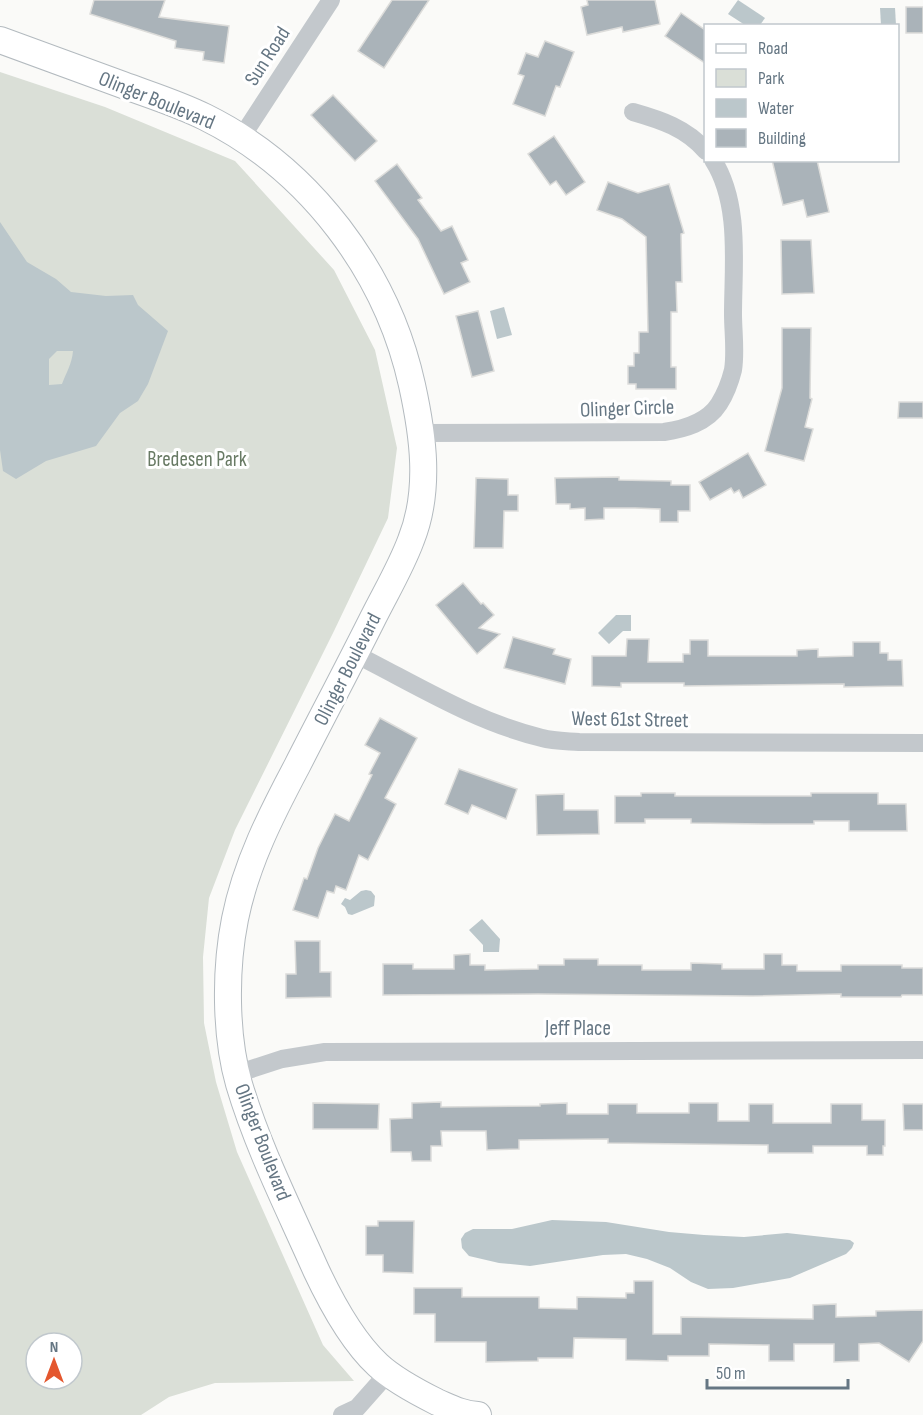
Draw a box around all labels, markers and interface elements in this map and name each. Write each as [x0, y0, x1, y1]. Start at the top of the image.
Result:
street label: Sun Road [239, 22, 296, 90]
legend [704, 24, 899, 162]
text: Road [758, 38, 788, 59]
street label: Olinger Boulevard [95, 66, 219, 135]
text: Park [758, 68, 784, 89]
text: Water [758, 98, 794, 119]
text: Building [758, 128, 806, 149]
street label: Olinger Circle [579, 394, 675, 423]
park label: Bredesen Park [147, 447, 247, 472]
street label: Olinger Boulevard [308, 609, 387, 730]
street label: West 61st Street [571, 706, 689, 733]
street label: Jeff Place [544, 1016, 611, 1041]
street label: Olinger Boulevard [229, 1080, 296, 1204]
north arrow [24, 1331, 84, 1391]
text: N [50, 1338, 58, 1357]
scale bar [707, 1352, 848, 1390]
text: 50 m [716, 1363, 746, 1384]

